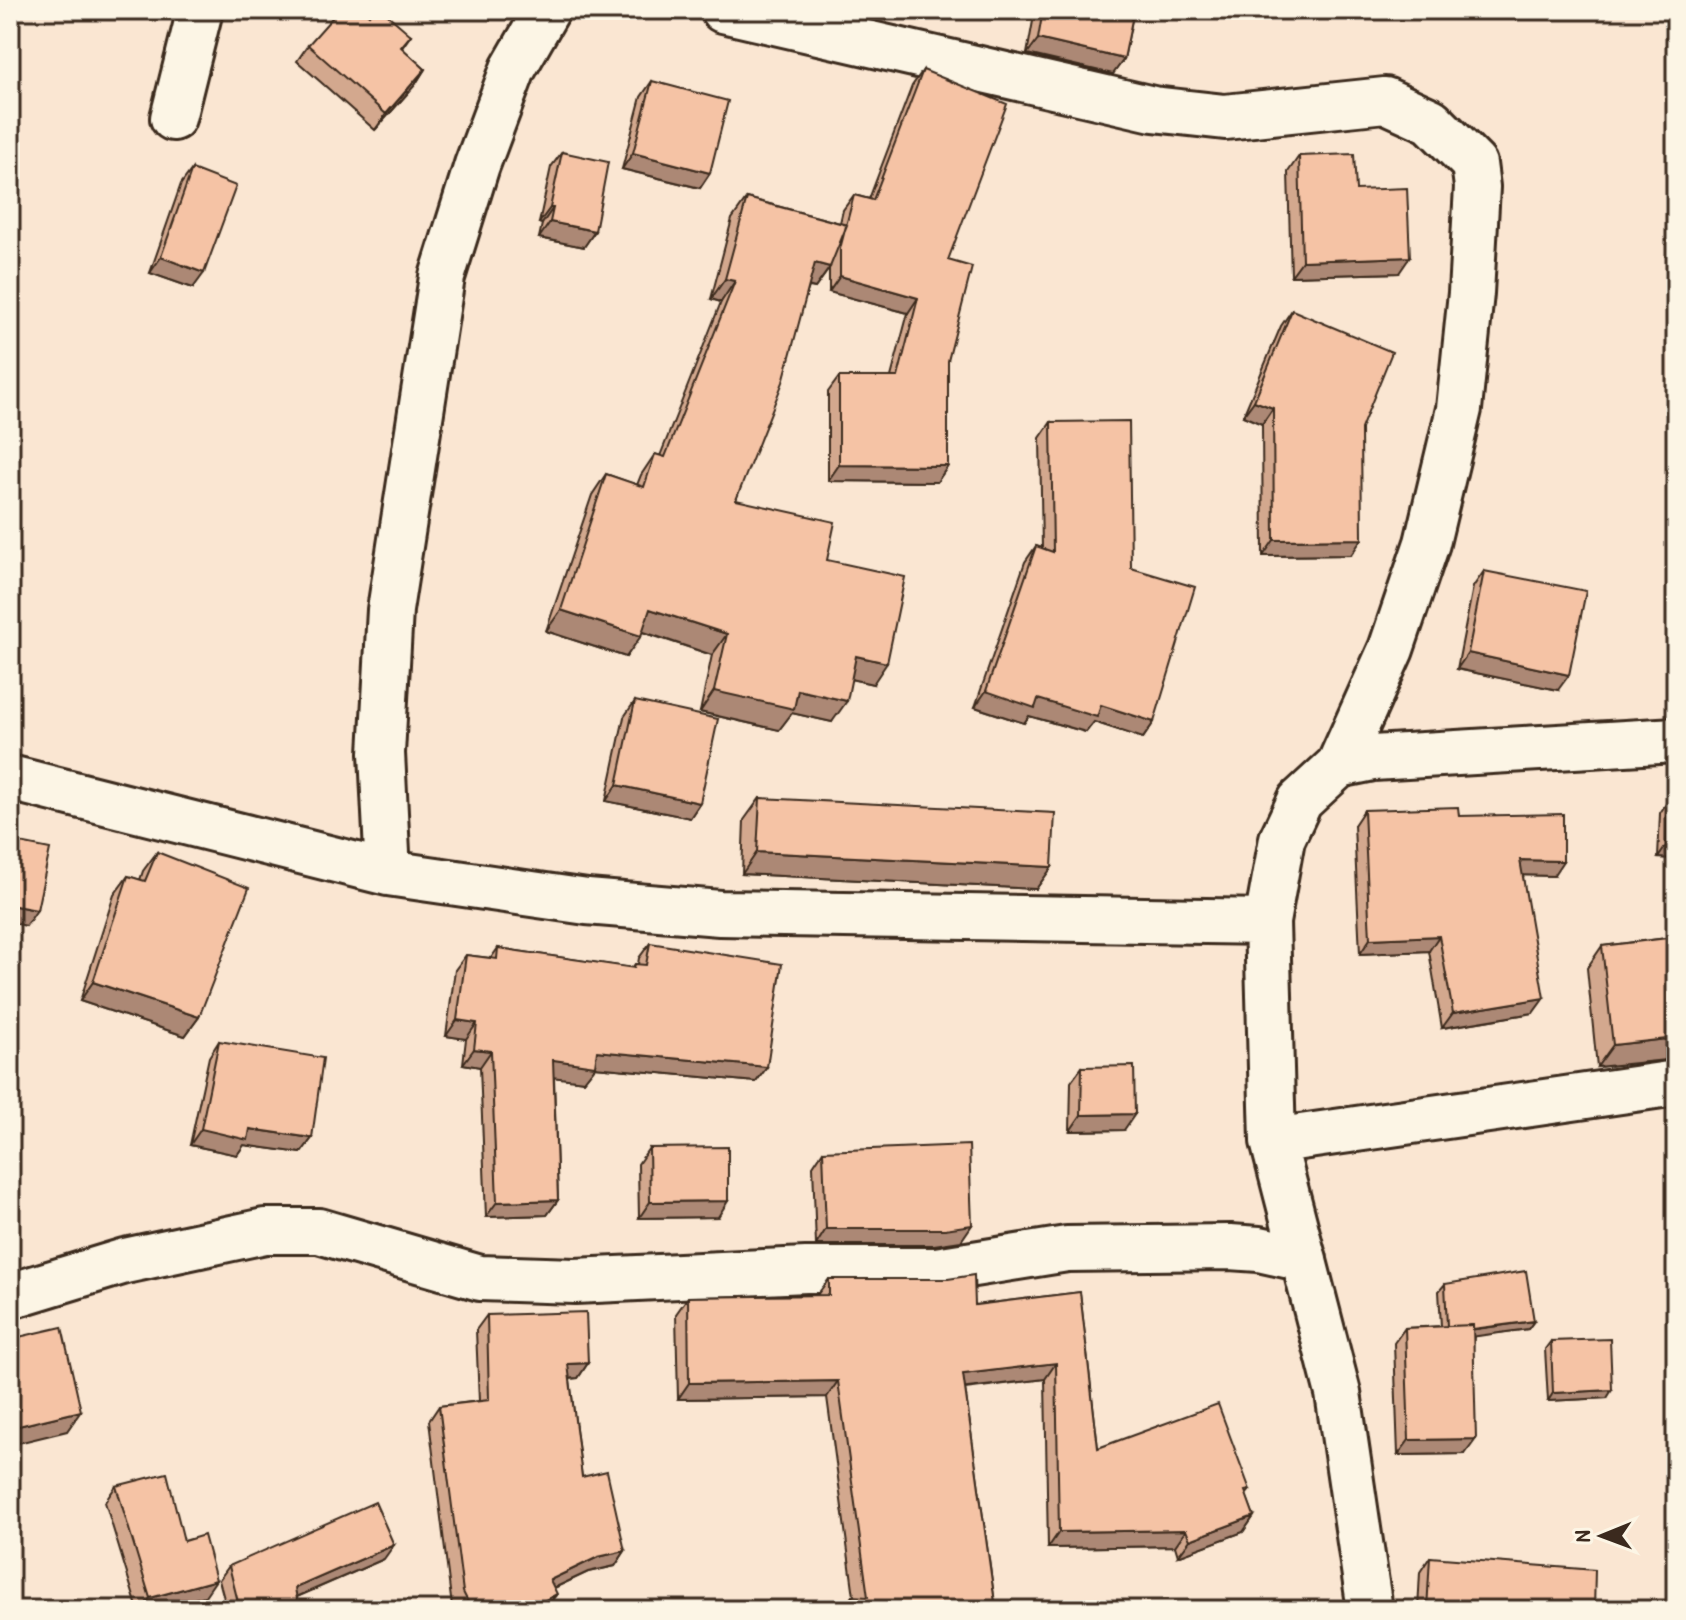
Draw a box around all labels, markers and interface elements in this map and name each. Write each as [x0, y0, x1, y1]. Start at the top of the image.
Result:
north arrow [1562, 1496, 1642, 1576]
text: N [1567, 1530, 1597, 1542]

